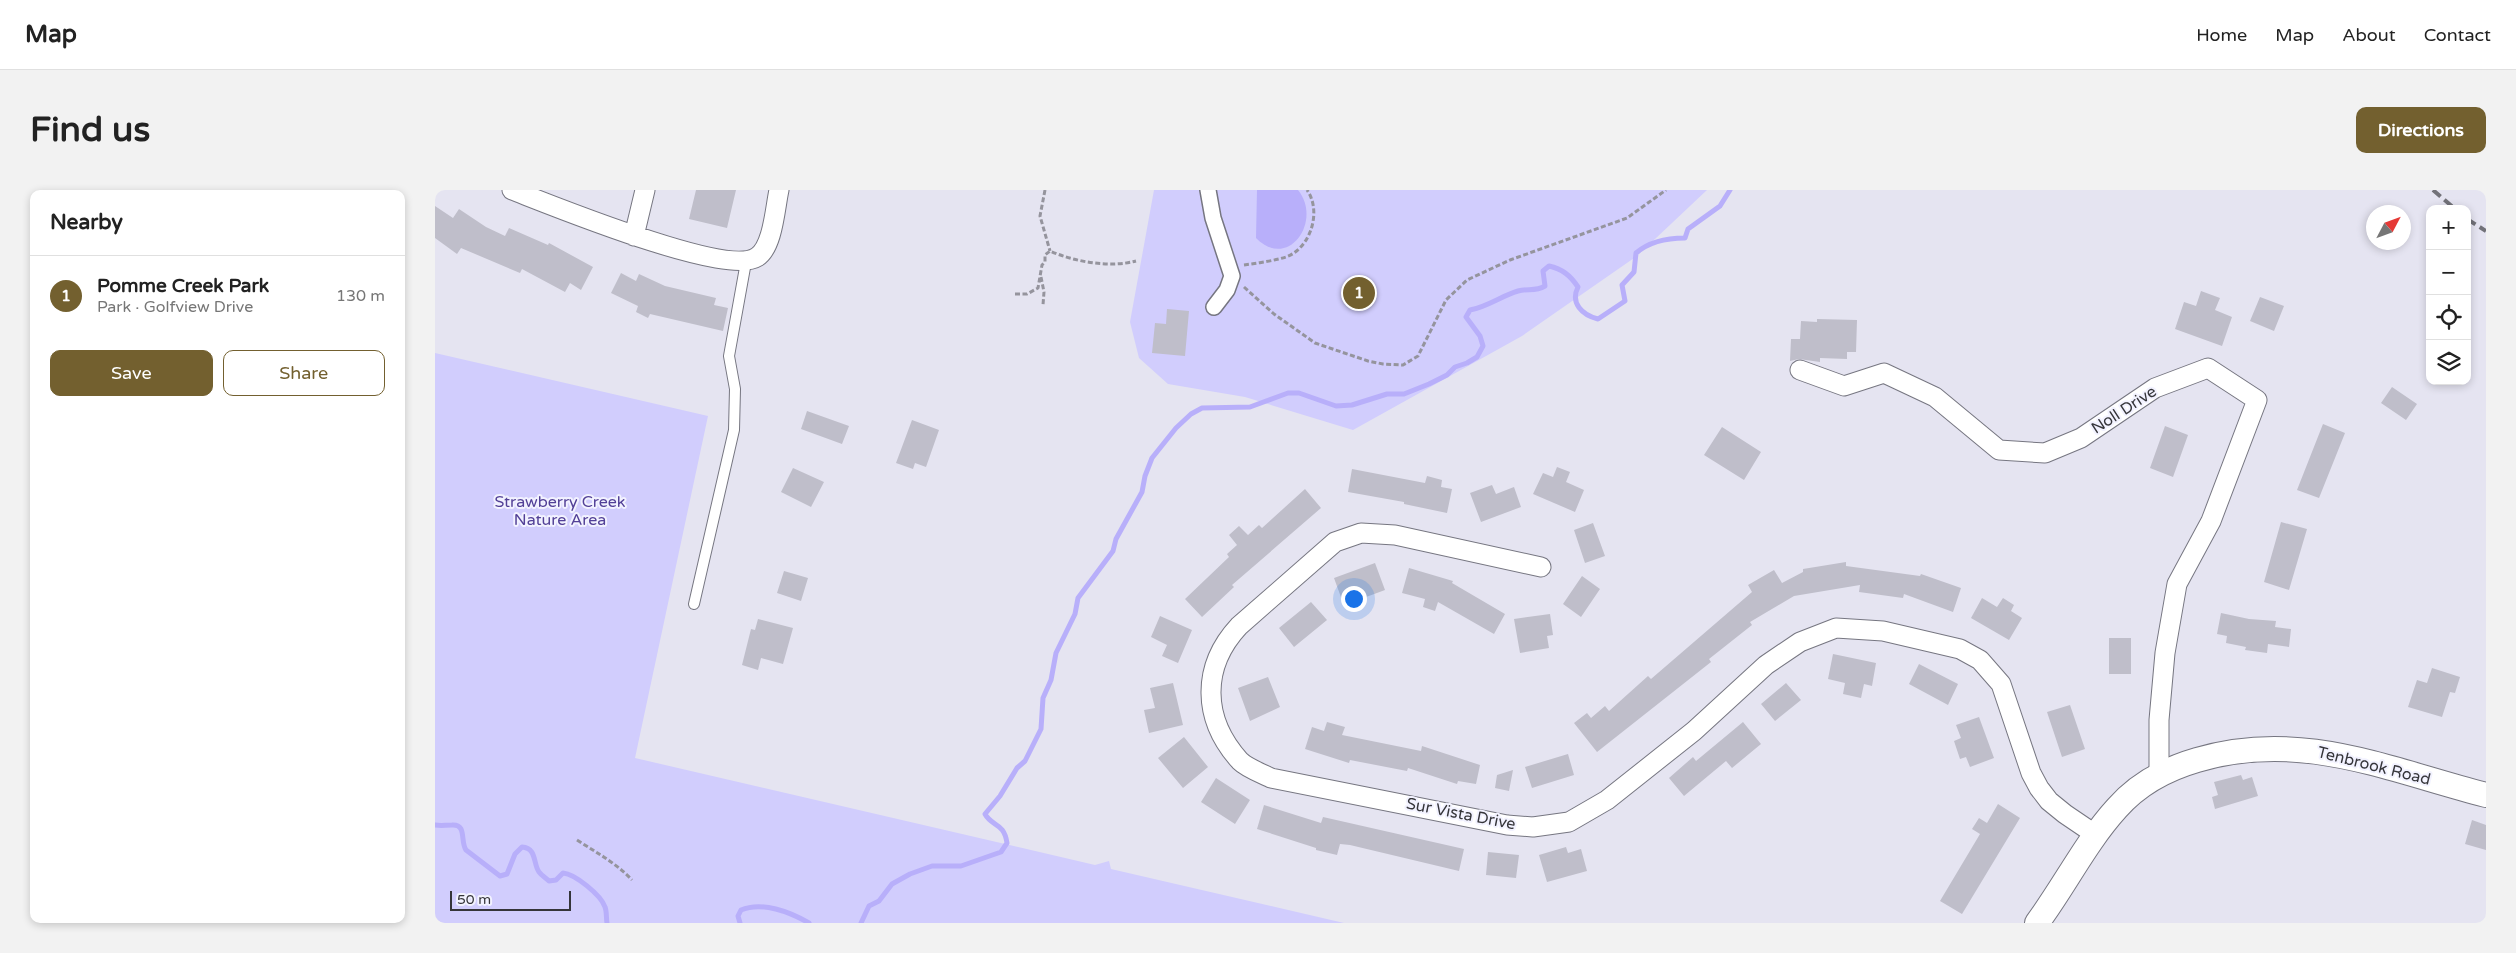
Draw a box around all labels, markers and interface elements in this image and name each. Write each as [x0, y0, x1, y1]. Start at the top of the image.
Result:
text: Map [25, 20, 77, 49]
text: Home [2196, 24, 2247, 46]
text: Map [2275, 24, 2314, 46]
text: About [2342, 24, 2396, 46]
text: Contact [2424, 24, 2491, 46]
button: Directions [2356, 107, 2486, 153]
text: Find us [30, 109, 150, 151]
north arrow [2366, 205, 2411, 250]
map controls [2426, 205, 2471, 385]
button: + [2426, 205, 2471, 250]
text: Nearby [50, 210, 123, 235]
button: − [2426, 250, 2471, 295]
pin: 1 [1343, 274, 1375, 312]
text: Pomme Creek Park [97, 275, 269, 297]
text: 1 [61, 286, 71, 306]
text: 130 m [336, 286, 385, 306]
button: locate [2426, 295, 2471, 340]
text: Park · Golfview Drive [97, 297, 253, 317]
button: layers [2426, 340, 2471, 385]
button: Save [50, 350, 213, 396]
button: Share [223, 350, 385, 396]
street label: Noll Drive [2088, 381, 2160, 439]
park label: Strawberry Creek Nature Area [494, 492, 626, 530]
your location [1341, 586, 1367, 612]
street label: Tenbrook Road [2315, 742, 2433, 790]
street label: Sur Vista Drive [1405, 794, 1517, 834]
scale bar [450, 888, 571, 911]
text: 50 m [457, 891, 491, 908]

